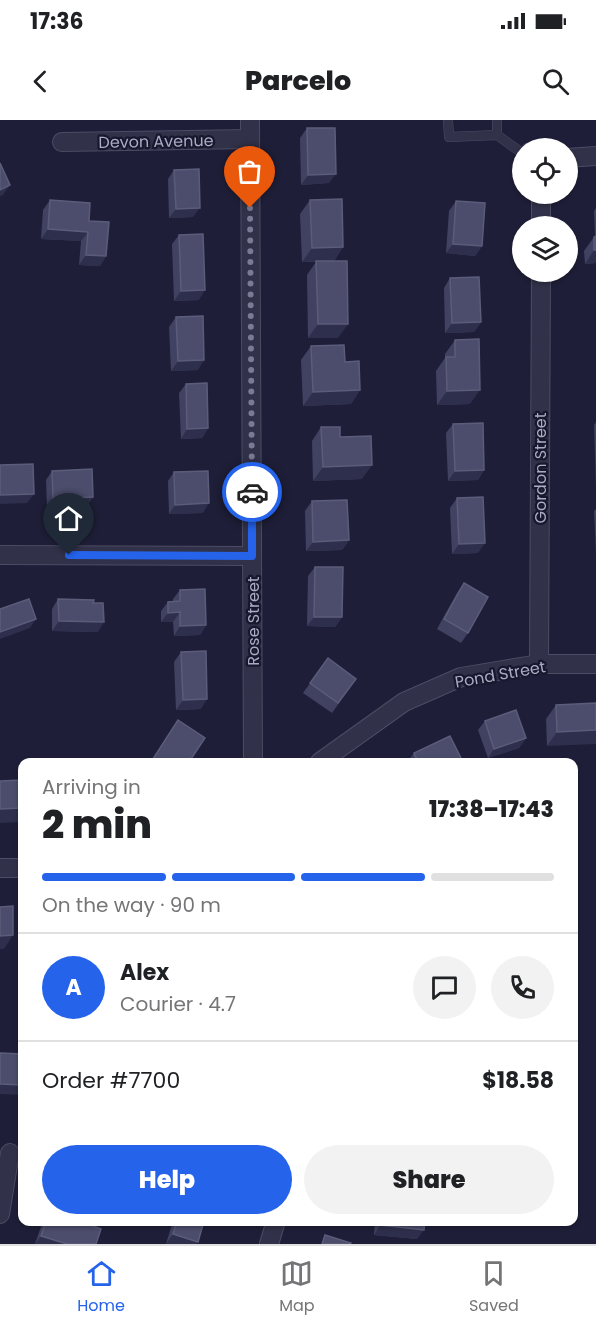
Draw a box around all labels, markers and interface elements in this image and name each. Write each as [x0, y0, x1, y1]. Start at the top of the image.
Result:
text: 17:36 [30, 6, 84, 37]
text: Parcelo [245, 62, 351, 99]
icon: back [24, 65, 57, 98]
icon: search [539, 65, 572, 98]
street label: Devon Avenue [98, 129, 214, 154]
map controls [512, 138, 578, 282]
button: locate [512, 138, 578, 204]
pin [224, 146, 275, 208]
icon: bag [233, 155, 266, 188]
button: layers [512, 216, 578, 282]
street label: Gordon Street [529, 412, 552, 524]
courier [222, 462, 282, 522]
icon: car [236, 476, 269, 509]
pin [43, 493, 94, 555]
icon: home [52, 502, 85, 535]
street label: Rose Street [242, 576, 265, 666]
street label: Pond Street [453, 655, 547, 694]
text: Arriving in [42, 773, 141, 801]
text: 17:38–17:43 [429, 794, 554, 825]
text: 2 min [42, 797, 152, 852]
text: On the way · 90 m [42, 891, 221, 919]
button: chat [413, 956, 476, 1019]
button: phone [491, 956, 554, 1019]
text: Alex [120, 957, 169, 988]
text: A [65, 972, 82, 1003]
text: Courier · 4.7 [120, 990, 236, 1018]
text: Order #7700 [42, 1065, 180, 1096]
text: $18.58 [482, 1065, 554, 1096]
button: Help [42, 1145, 292, 1214]
button: Share [304, 1145, 554, 1214]
tab: Home [77, 1257, 125, 1318]
tab: Map [279, 1257, 315, 1318]
tab: Saved [469, 1257, 519, 1318]

